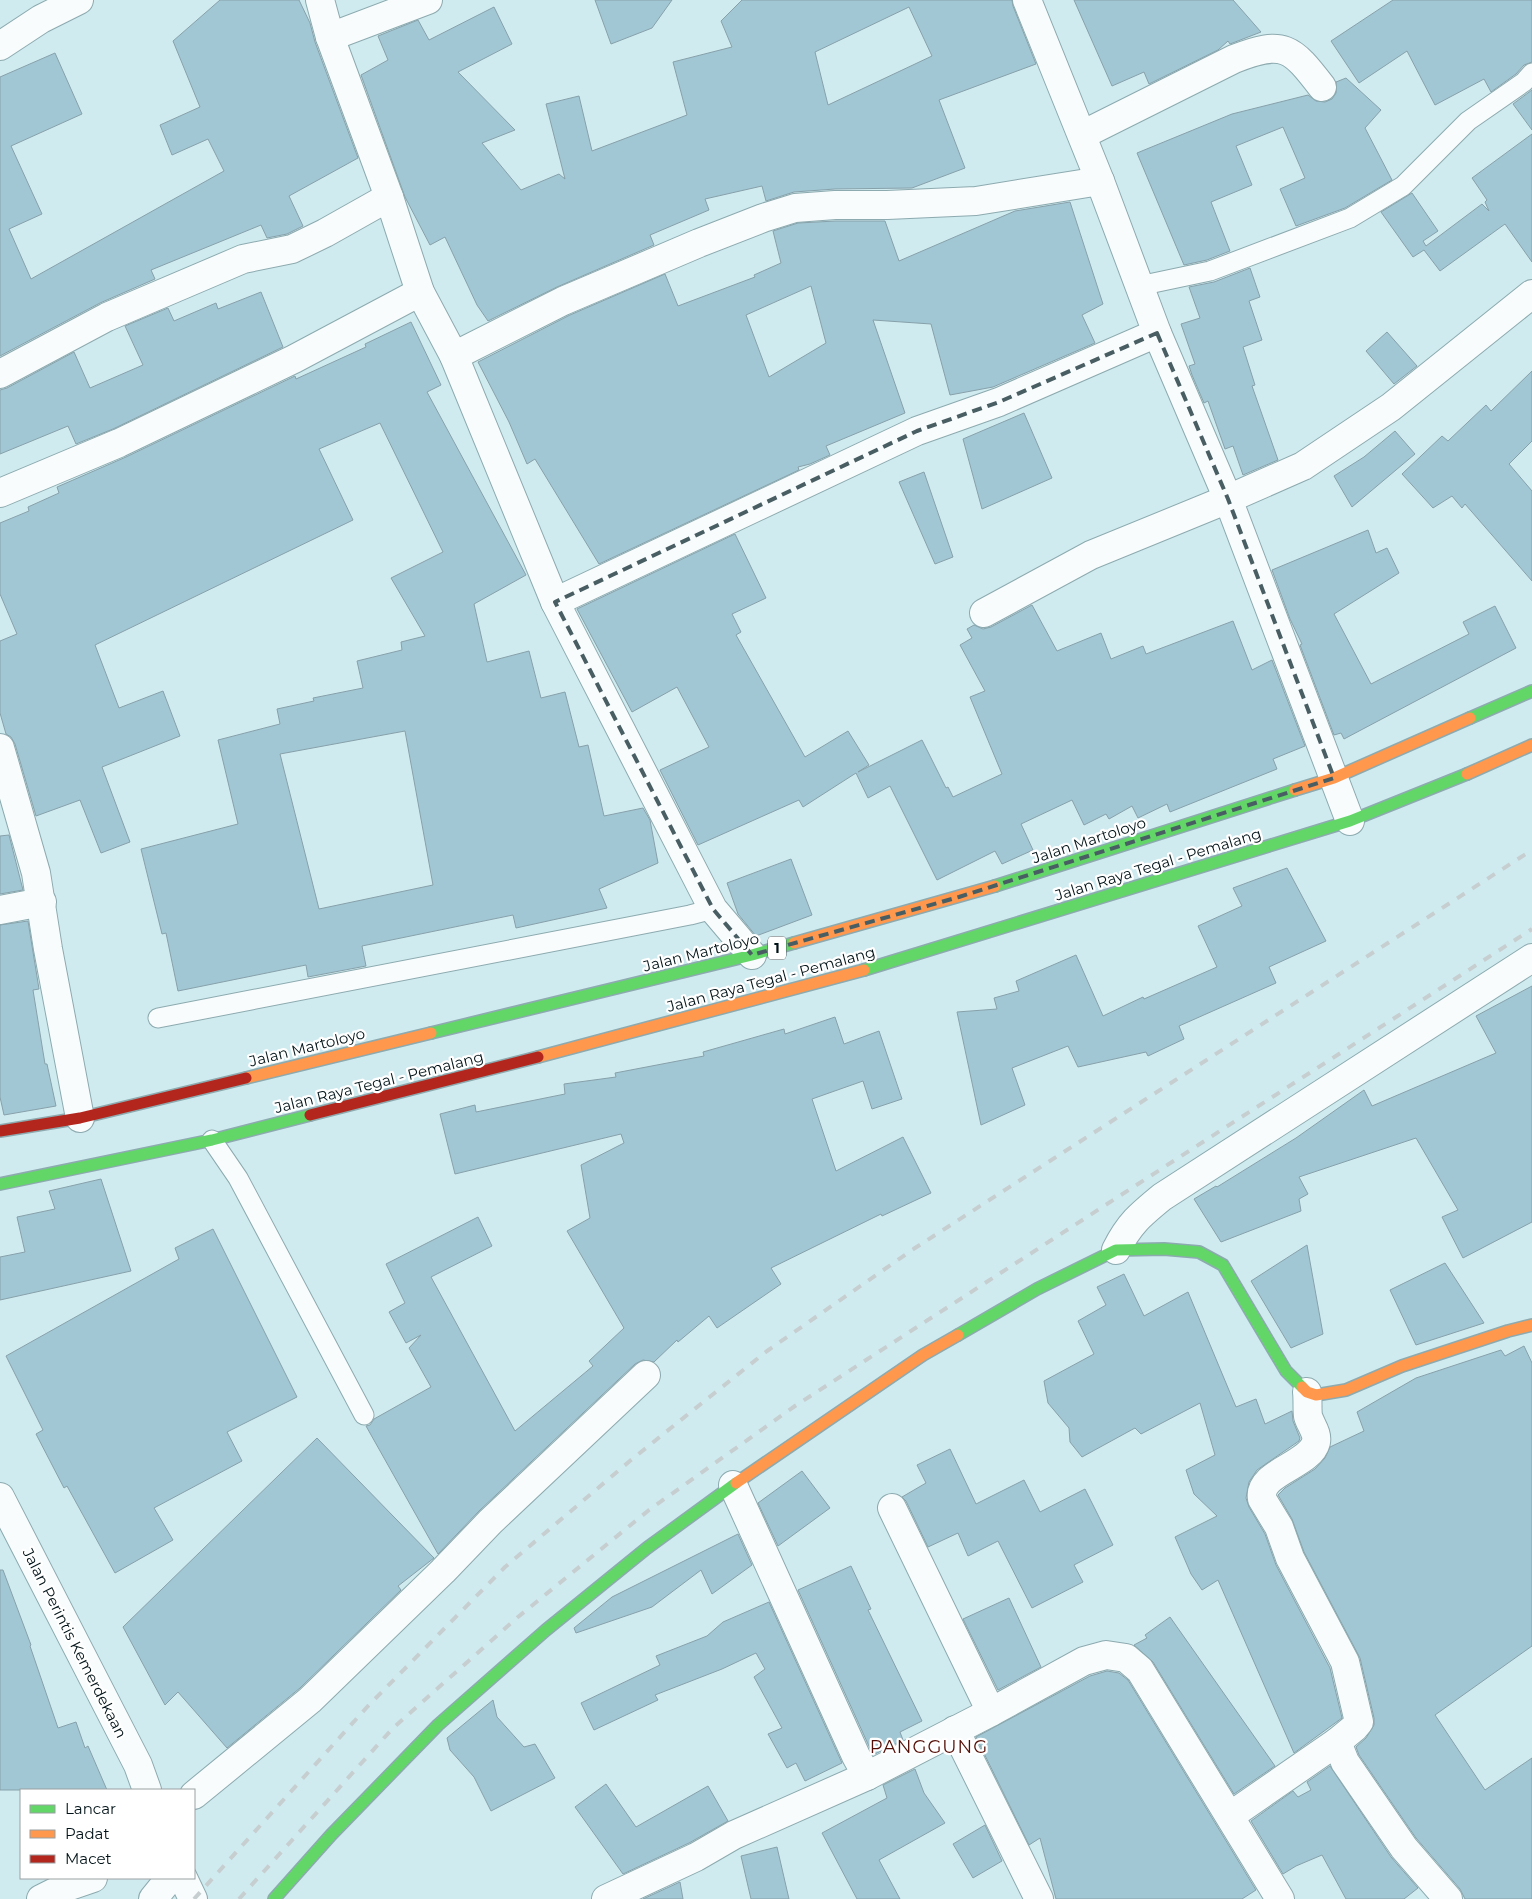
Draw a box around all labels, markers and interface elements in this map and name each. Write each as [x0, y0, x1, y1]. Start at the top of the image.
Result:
street label: Jalan Martoloyo [1029, 813, 1148, 868]
street label: Jalan Raya Tegal - Pemalang [1052, 824, 1263, 905]
street label: Jalan Martoloyo [640, 928, 761, 976]
road number: 1 [768, 936, 786, 960]
street label: Jalan Raya Tegal - Pemalang [664, 942, 877, 1016]
street label: Jalan Martoloyo [246, 1023, 367, 1071]
street label: Jalan Raya Tegal - Pemalang [272, 1047, 485, 1117]
street label: Jalan Perintis Kemerdekaan [18, 1544, 131, 1741]
district label: PANGGUNG [870, 1736, 988, 1758]
legend [20, 1789, 195, 1879]
text: Lancar [65, 1799, 116, 1818]
text: Padat [65, 1824, 110, 1843]
text: Macet [65, 1849, 112, 1868]

